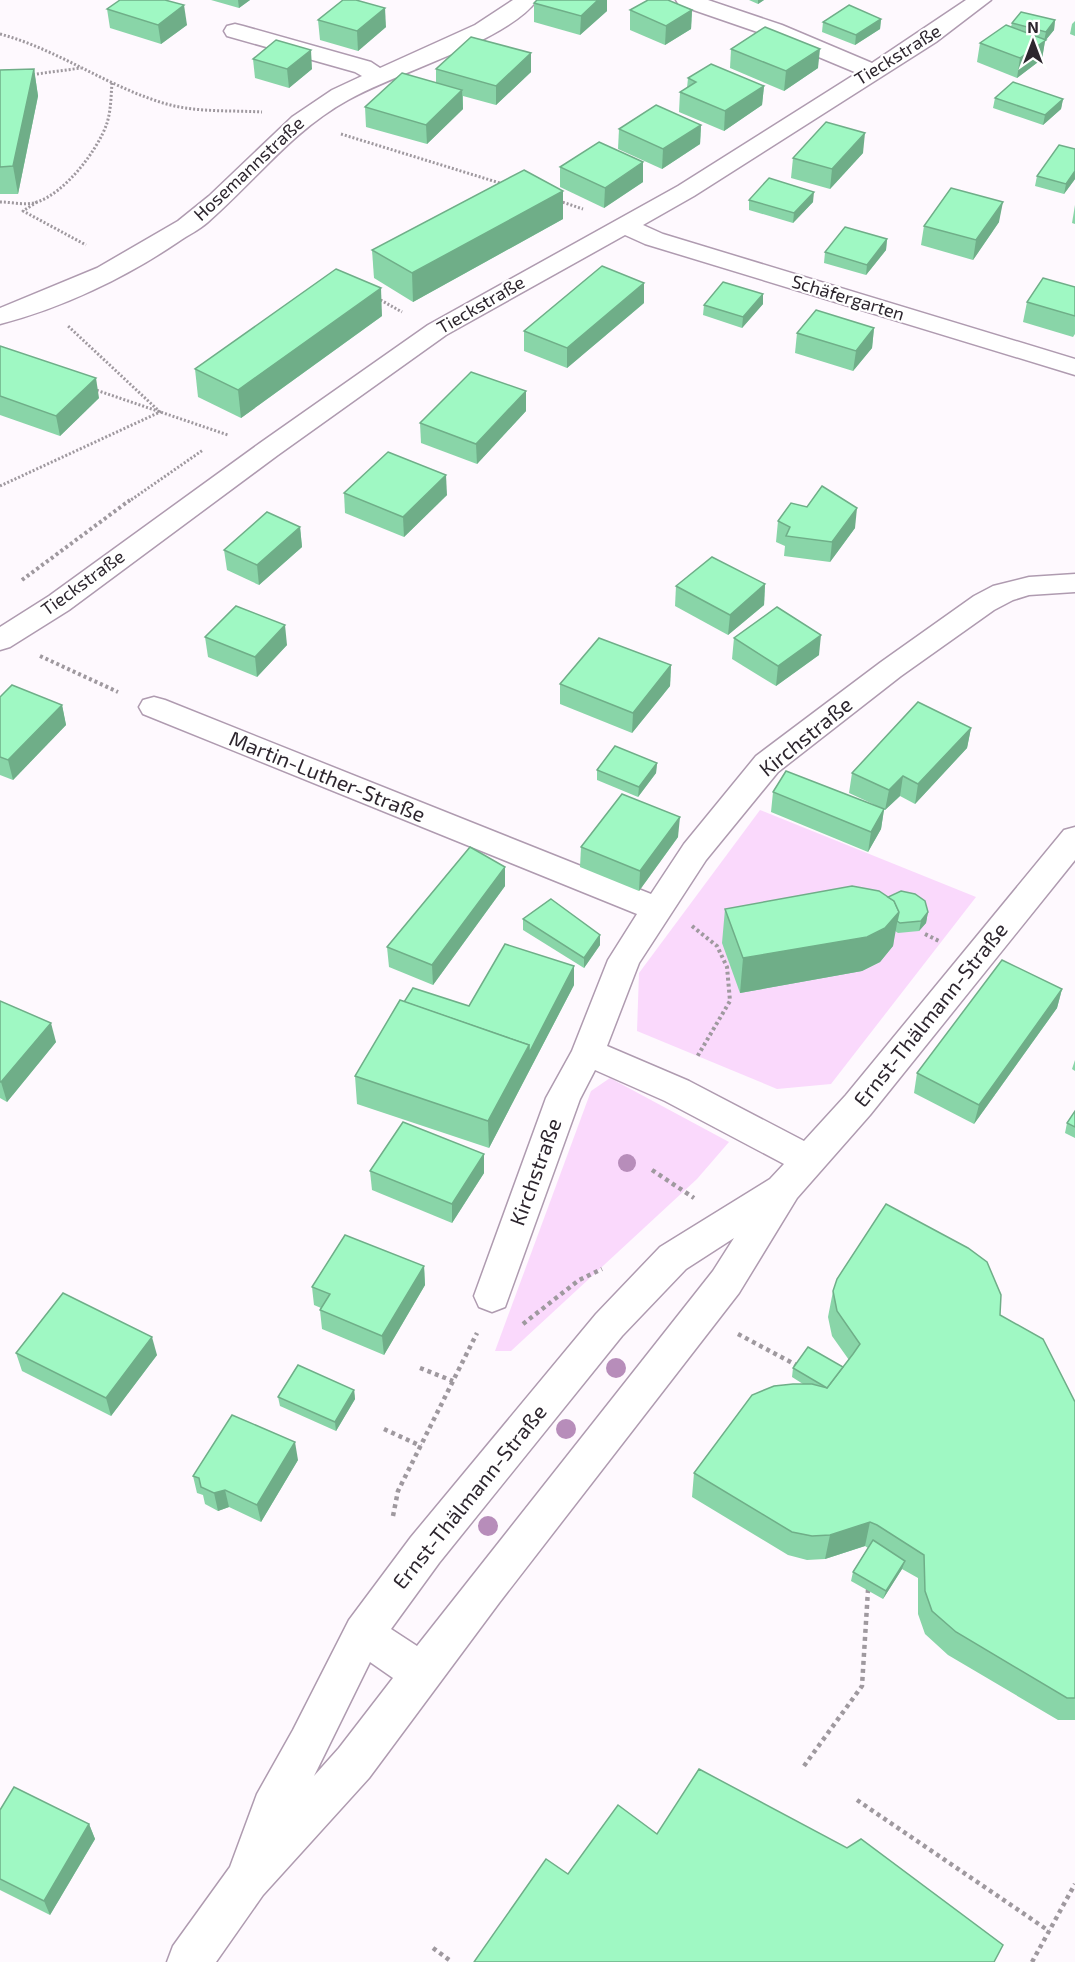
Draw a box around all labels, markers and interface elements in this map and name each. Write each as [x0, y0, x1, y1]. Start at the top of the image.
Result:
north arrow [1003, 12, 1063, 72]
text: N [1027, 17, 1039, 36]
street label: Tieckstraße [850, 19, 945, 89]
street label: Hosemannstraße [189, 112, 308, 225]
street label: Schäfergarten [789, 269, 907, 325]
street label: Tieckstraße [433, 270, 528, 338]
street label: Tieckstraße [37, 545, 128, 620]
street label: Kirchstraße [754, 691, 857, 781]
street label: Martin-Luther-Straße [226, 725, 429, 826]
street label: Ernst-Thälmann-Straße [848, 917, 1012, 1111]
street label: Kirchstraße [504, 1114, 566, 1229]
street label: Ernst-Thälmann-Straße [387, 1399, 551, 1593]

